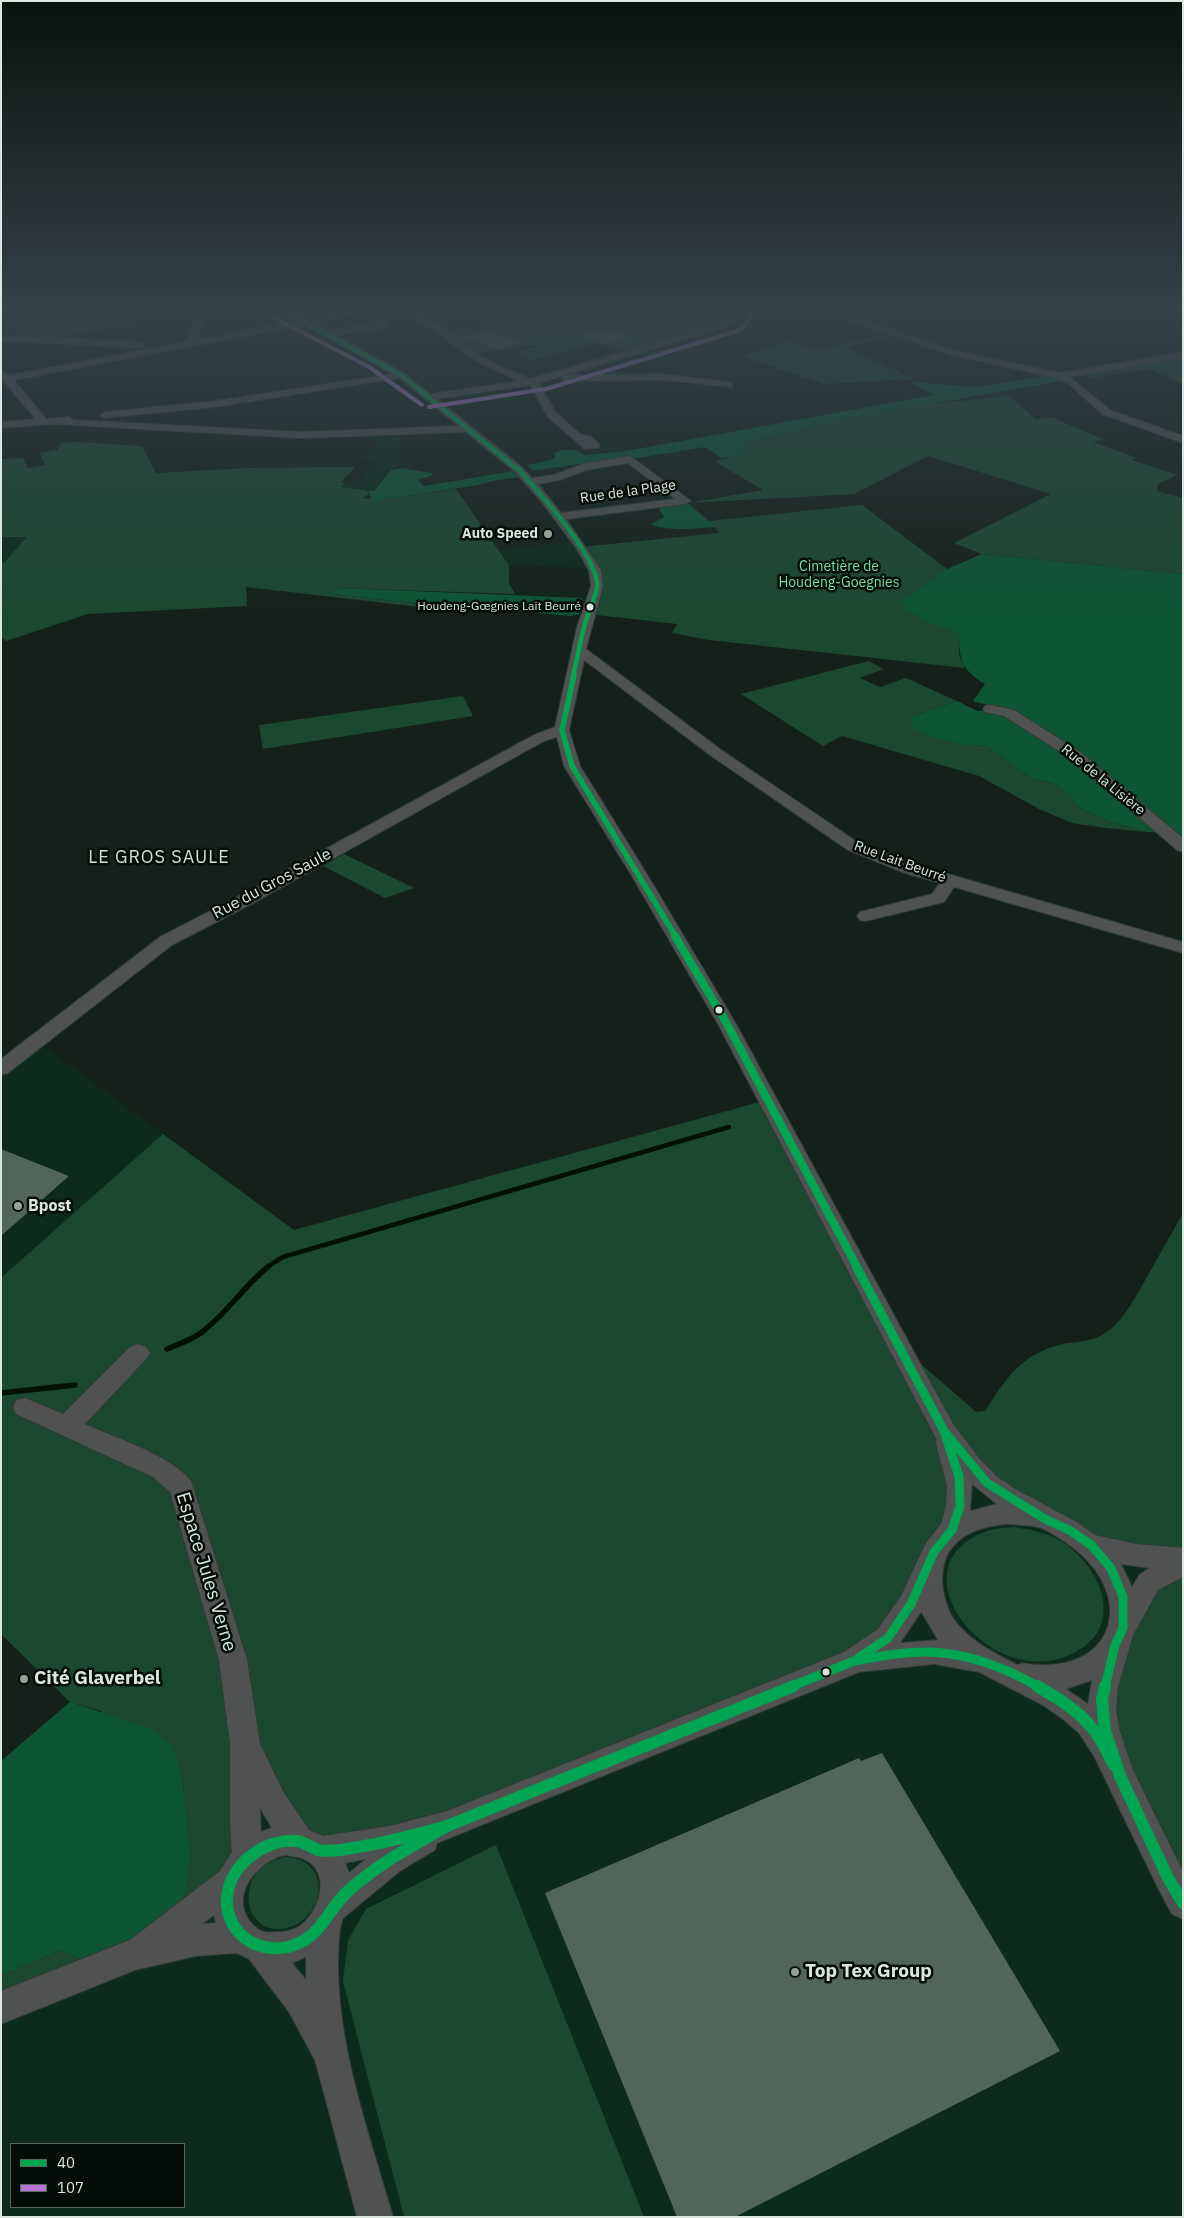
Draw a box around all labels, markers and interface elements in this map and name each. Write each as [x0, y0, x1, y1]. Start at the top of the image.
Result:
street label: Rue de la Plage [579, 477, 677, 507]
place label: Auto Speed [462, 526, 538, 542]
marker: Auto Speed [542, 528, 554, 540]
park label: Cimetière de Houdeng-Goegnies [778, 559, 900, 592]
place label: Houdeng-Gœgnies Lait Beurré [417, 600, 581, 614]
marker: Houdeng-Gœgnies Lait Beurré [585, 602, 595, 612]
street label: Rue de la Lisière [1058, 741, 1148, 819]
street label: Rue Lait Beurré [852, 838, 948, 886]
street label: Rue du Gros Saule [209, 845, 335, 923]
district label: LE GROS SAULE [87, 847, 231, 869]
unlabelled marker [714, 1005, 724, 1015]
place label: Bpost [28, 1196, 71, 1216]
marker: Bpost [12, 1200, 24, 1212]
street label: Espace Jules Verne [171, 1490, 241, 1654]
unlabelled marker [821, 1667, 831, 1677]
place label: Cité Glaverbel [34, 1668, 161, 1690]
marker: Cité Glaverbel [18, 1673, 30, 1685]
place label: Top Tex Group [805, 1961, 932, 1983]
marker: Top Tex Group [789, 1966, 801, 1978]
legend [10, 2143, 185, 2208]
text: 40 [57, 2153, 75, 2172]
text: 107 [57, 2178, 84, 2197]

